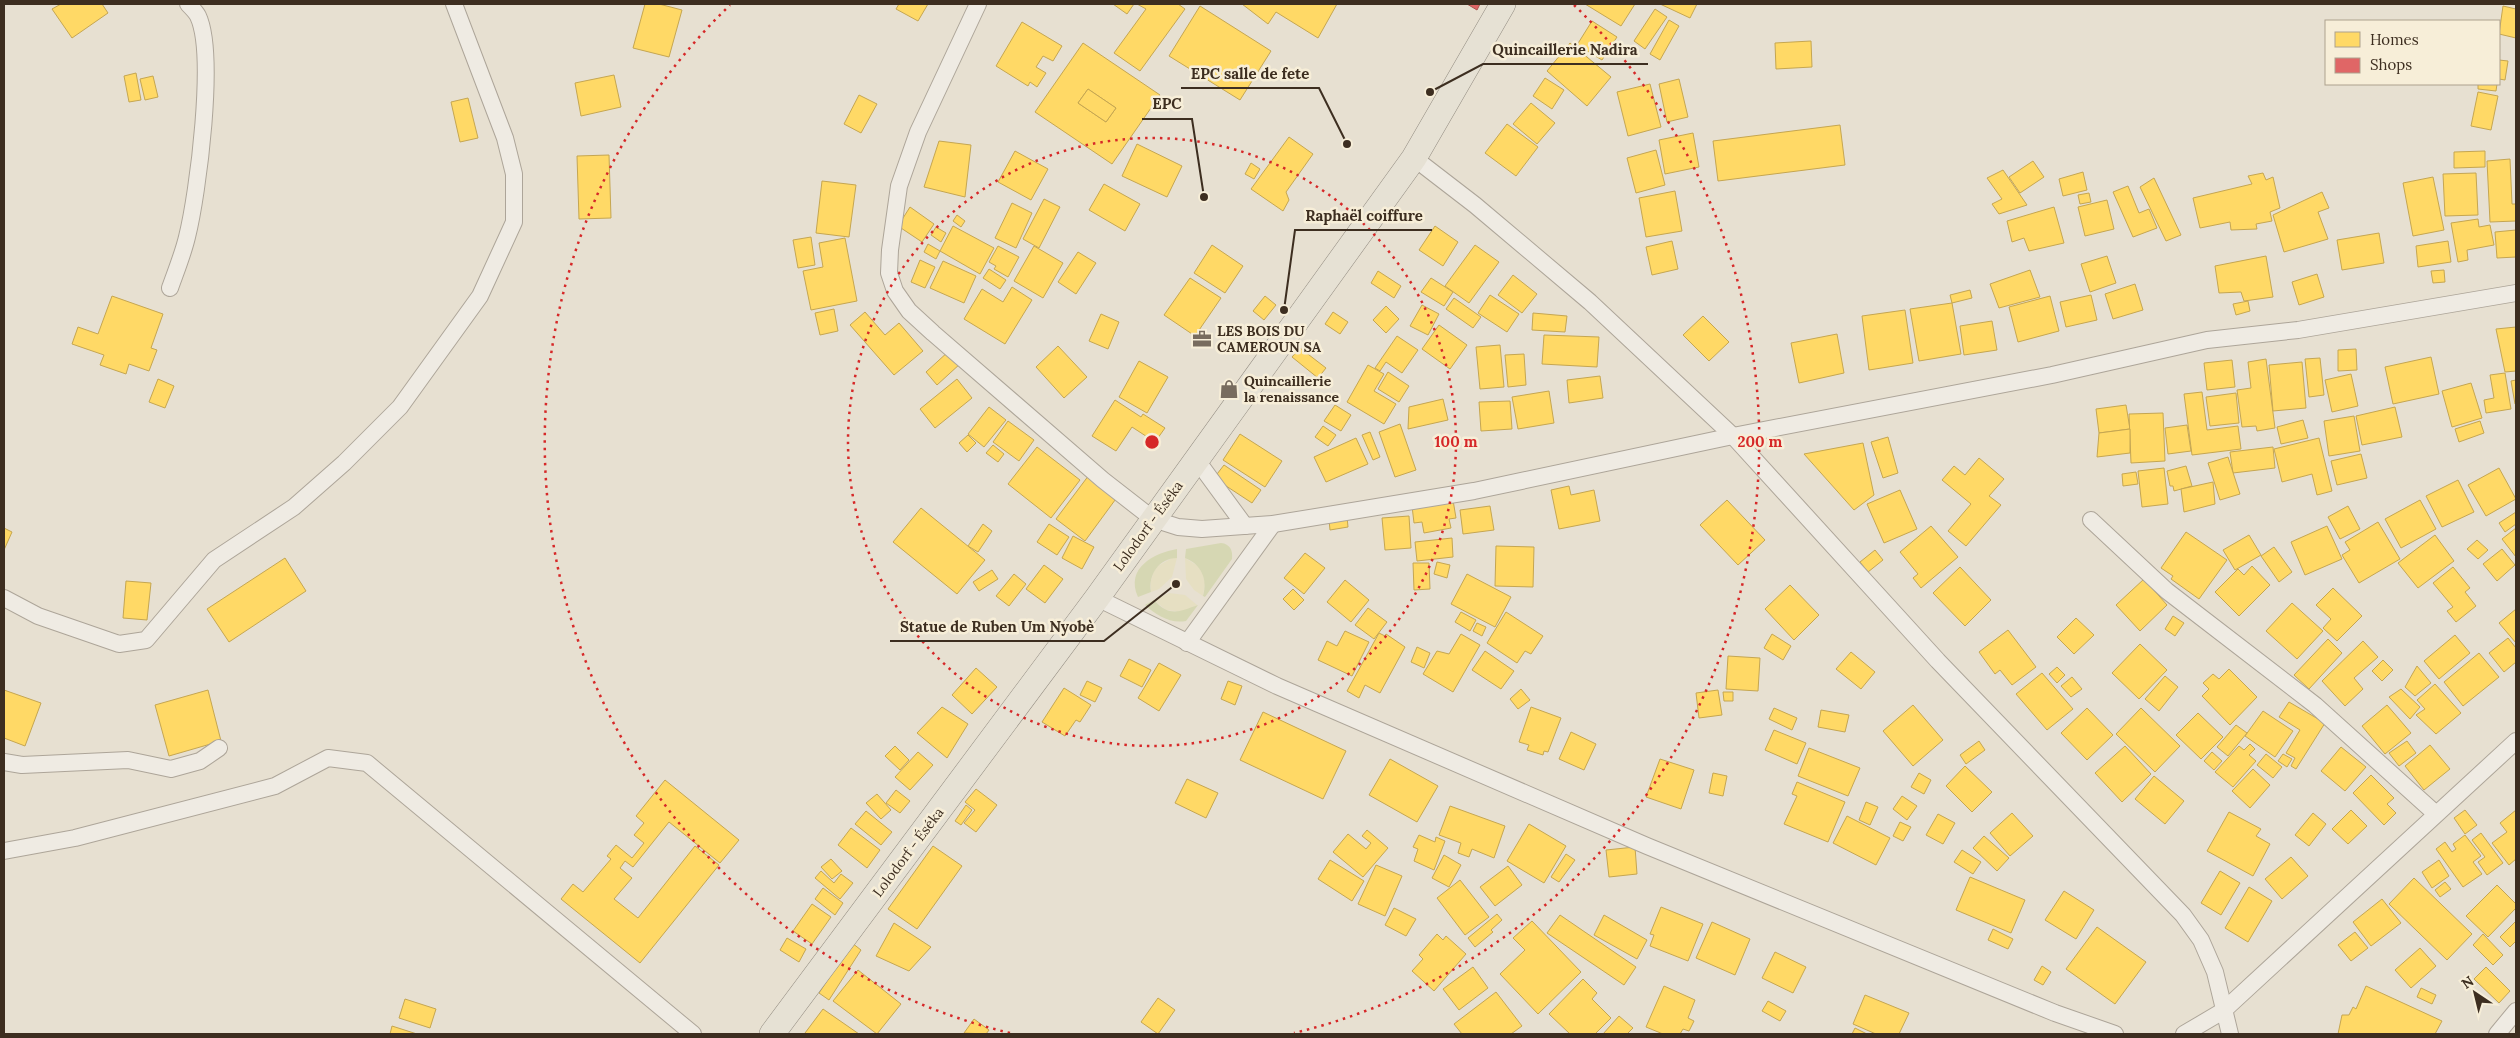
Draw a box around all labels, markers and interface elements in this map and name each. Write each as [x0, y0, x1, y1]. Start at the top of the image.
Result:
legend [2325, 20, 2500, 85]
text: Homes [2370, 30, 2419, 49]
callout: Quincaillerie Nadira [1483, 34, 1648, 64]
text: Quincaillerie Nadira [1492, 40, 1638, 59]
text: Shops [2370, 55, 2412, 74]
callout: EPC salle de fete [1181, 58, 1319, 88]
text: EPC salle de fete [1191, 64, 1309, 83]
callout: EPC [1142, 89, 1192, 119]
text: EPC [1152, 94, 1182, 113]
callout: Raphaël coiffure [1295, 200, 1432, 230]
text: Raphaël coiffure [1305, 206, 1423, 225]
place label: LES BOIS DU CAMEROUN SA [1217, 322, 1322, 356]
office icon: LES BOIS DU CAMEROUN SA [1191, 328, 1213, 350]
place label: Quincaillerie la renaissance [1244, 372, 1339, 406]
shop icon: Quincaillerie la renaissance [1218, 378, 1240, 400]
text: 100 m [1435, 432, 1478, 451]
text: 200 m [1738, 432, 1783, 451]
centre of rings [1143, 433, 1161, 451]
street label: Lolodorf - Éséka [1109, 477, 1187, 575]
callout: Statue de Ruben Um Nyobè [890, 611, 1104, 641]
text: Statue de Ruben Um Nyobè [900, 617, 1094, 636]
street label: Lolodorf - Éséka [869, 804, 947, 900]
north arrow [2450, 968, 2500, 1018]
text: N [2458, 972, 2477, 993]

